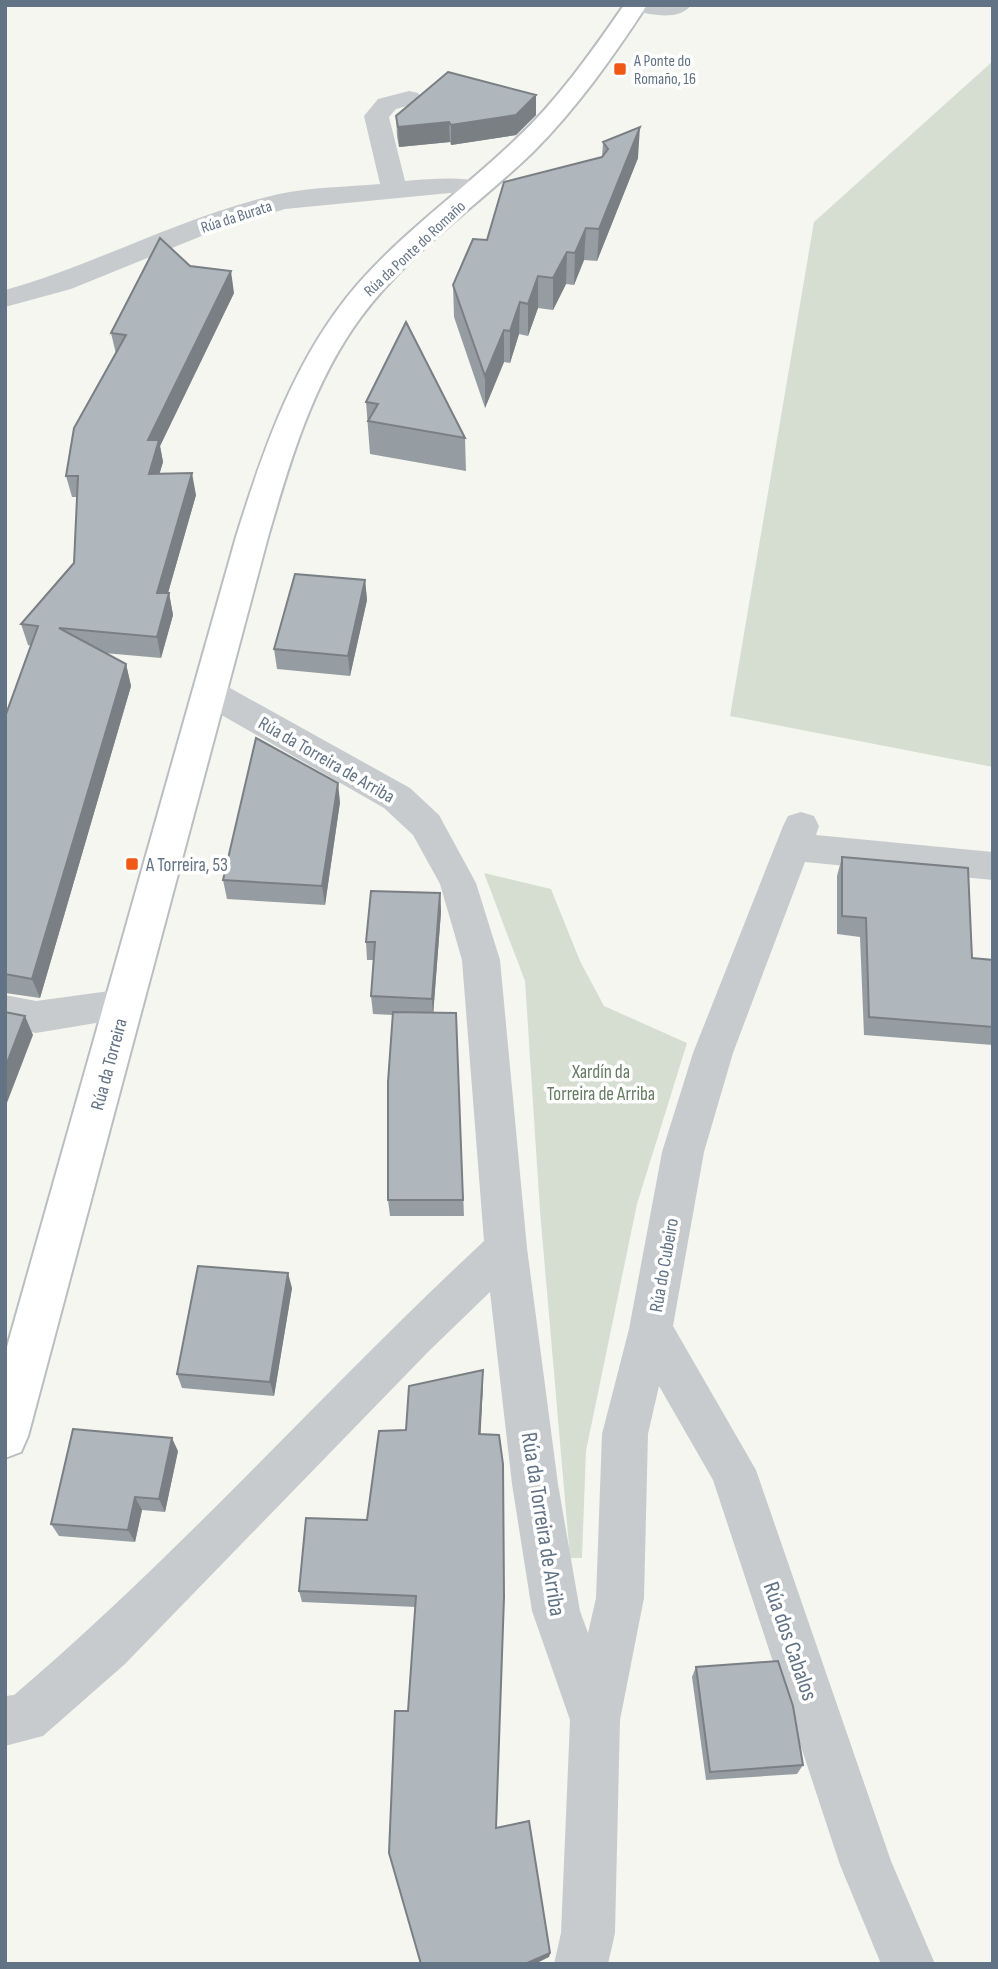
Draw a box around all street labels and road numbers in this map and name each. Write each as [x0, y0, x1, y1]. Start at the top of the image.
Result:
street label: Rúa da Burata [199, 197, 274, 238]
street label: Rúa da Ponte do Romaño [360, 197, 470, 301]
street label: Rúa da Torreira de Arriba [254, 712, 399, 809]
street label: Rúa da Torreira [86, 1016, 133, 1113]
street label: Rúa do Cubeiro [645, 1216, 684, 1314]
street label: Rúa da Torreira de Arriba [515, 1430, 571, 1618]
street label: Rúa dos Cabalos [757, 1578, 823, 1704]

